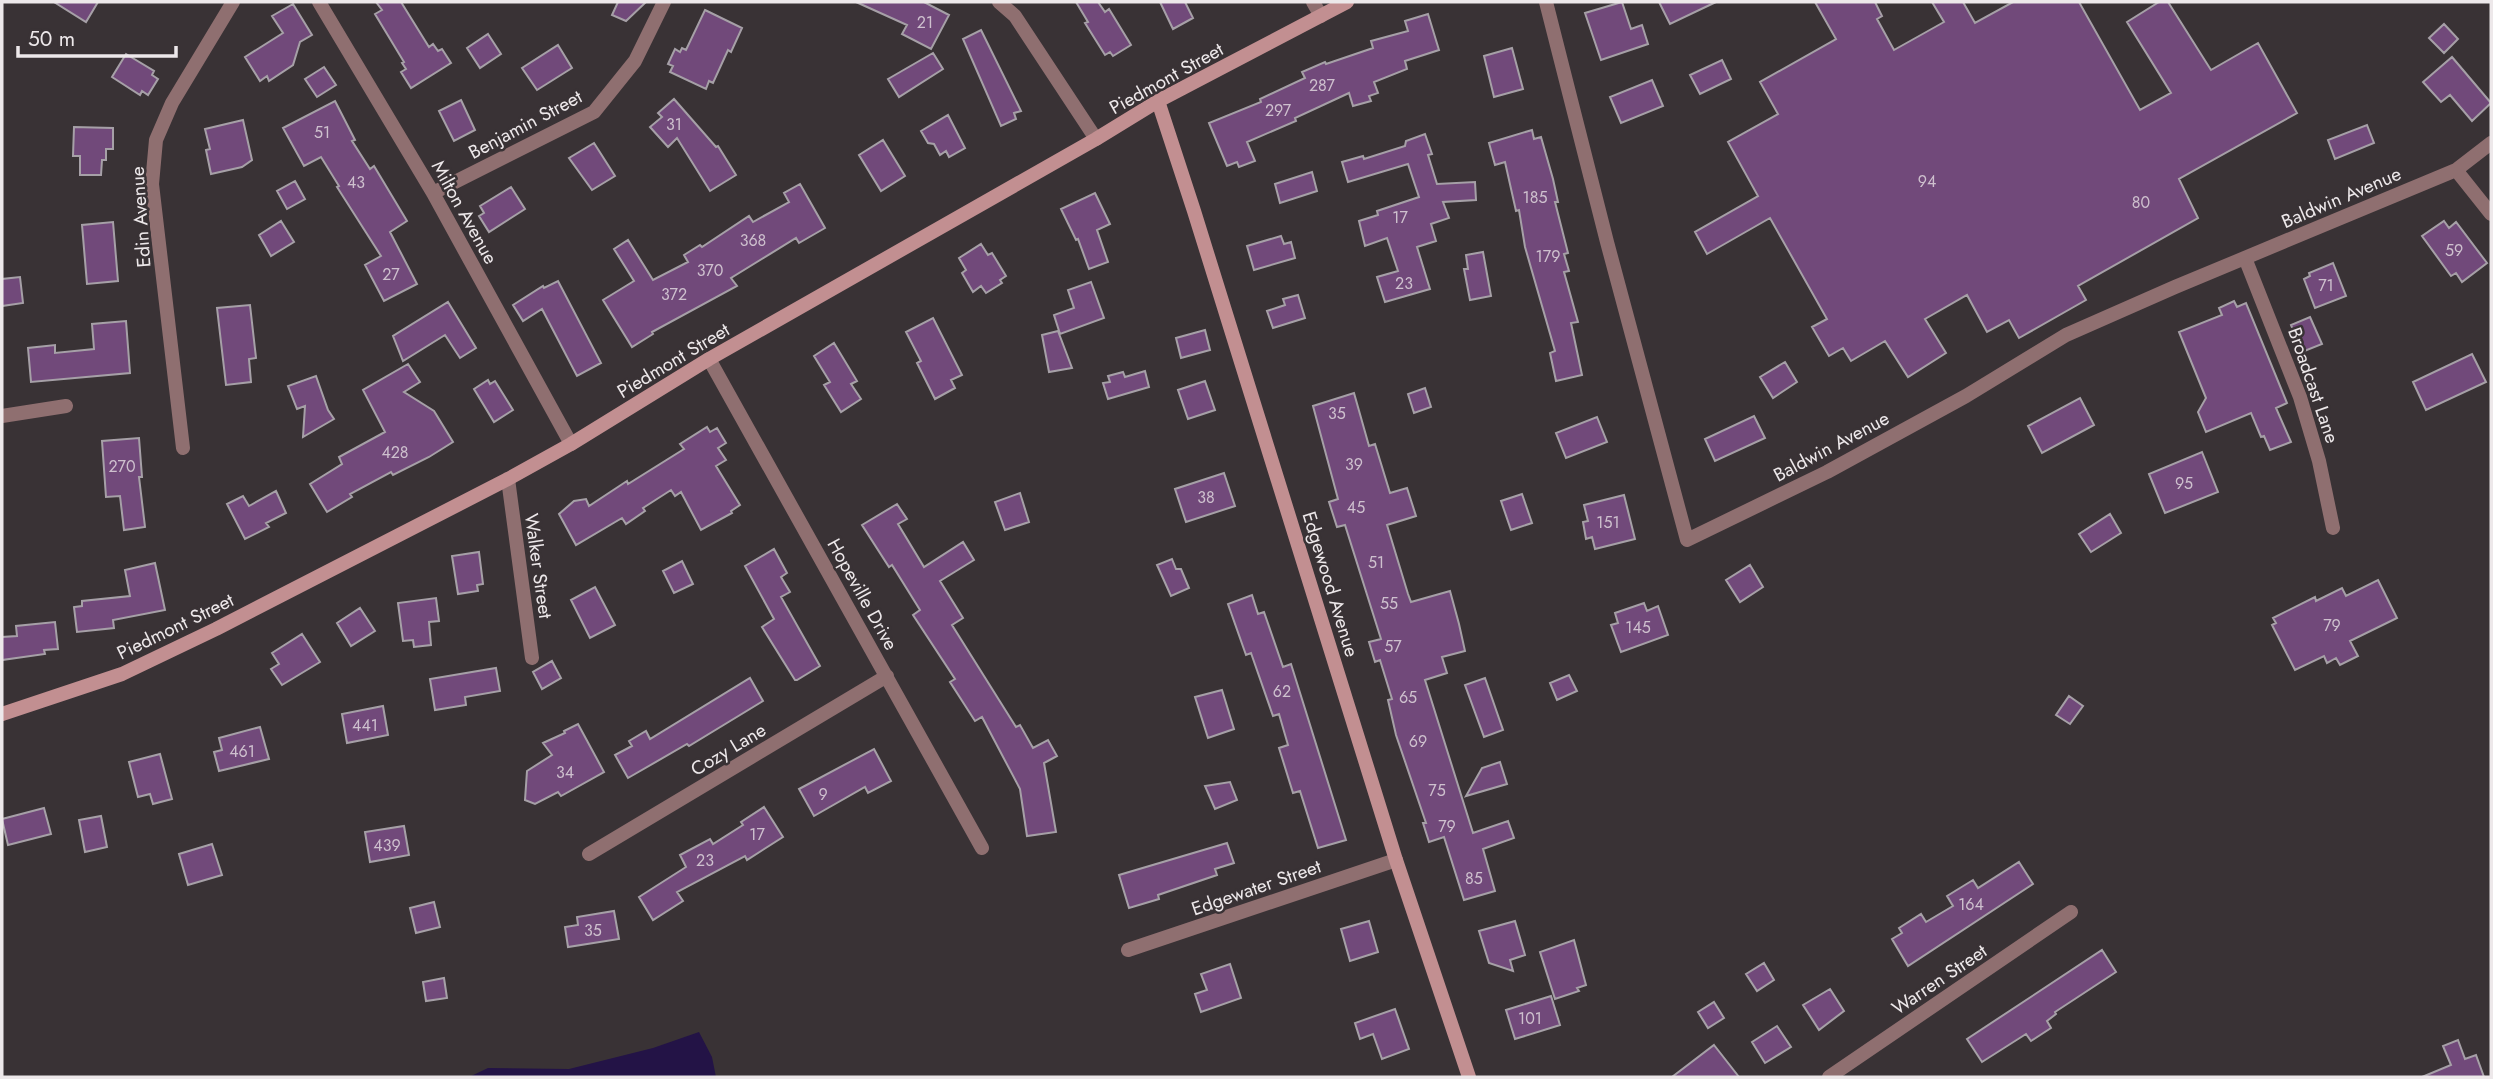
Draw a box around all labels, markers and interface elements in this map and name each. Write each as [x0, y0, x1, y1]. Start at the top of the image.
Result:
house number: 21 [917, 11, 933, 34]
scale bar [18, 14, 175, 58]
text: 50 m [28, 24, 75, 54]
street label: Piedmont Street [1104, 36, 1229, 121]
house number: 287 [1309, 74, 1336, 97]
street label: Benjamin Street [464, 83, 587, 166]
house number: 297 [1265, 99, 1292, 122]
house number: 31 [666, 113, 682, 136]
house number: 51 [314, 121, 330, 144]
street label: Milton Avenue [425, 156, 504, 269]
street label: Baldwin Avenue [2277, 160, 2405, 235]
street label: Edin Avenue [123, 165, 157, 268]
house number: 94 [1918, 170, 1936, 193]
house number: 43 [347, 171, 365, 194]
house number: 185 [1523, 186, 1547, 209]
house number: 80 [2132, 191, 2150, 214]
house number: 17 [1392, 206, 1408, 229]
house number: 368 [740, 229, 766, 252]
house number: 59 [2445, 239, 2463, 262]
house number: 179 [1536, 245, 1560, 268]
house number: 370 [697, 259, 723, 282]
house number: 27 [382, 263, 400, 286]
house number: 23 [1395, 272, 1413, 295]
house number: 71 [2318, 274, 2334, 297]
house number: 372 [661, 283, 687, 306]
street label: Piedmont Street [612, 316, 735, 405]
street label: Broadcast Lane [2281, 324, 2346, 447]
house number: 35 [1328, 402, 1346, 425]
street label: Baldwin Avenue [1769, 404, 1894, 488]
house number: 428 [381, 441, 409, 464]
house number: 39 [1345, 453, 1363, 476]
house number: 270 [108, 455, 136, 478]
house number: 95 [2175, 472, 2193, 495]
house number: 38 [1197, 486, 1215, 509]
house number: 45 [1347, 496, 1365, 519]
street label: Edgewood Avenue [1296, 508, 1366, 660]
house number: 151 [1596, 511, 1620, 534]
street label: Walker Street [518, 512, 559, 621]
street label: Hopeville Drive [821, 533, 905, 655]
house number: 51 [1368, 551, 1384, 574]
street label: Piedmont Street [112, 586, 238, 666]
house number: 55 [1380, 592, 1398, 615]
house number: 79 [2323, 614, 2341, 637]
house number: 145 [1625, 616, 1651, 639]
house number: 57 [1384, 635, 1402, 658]
house number: 62 [1273, 680, 1291, 703]
house number: 65 [1399, 686, 1417, 709]
house number: 441 [352, 714, 378, 737]
street label: Cozy Lane [685, 716, 771, 783]
house number: 69 [1409, 730, 1427, 753]
house number: 461 [229, 740, 255, 763]
house number: 34 [556, 761, 574, 784]
house number: 75 [1428, 779, 1446, 802]
house number: 9 [818, 783, 828, 806]
house number: 79 [1438, 815, 1456, 838]
house number: 17 [749, 823, 765, 846]
house number: 439 [373, 834, 401, 857]
house number: 23 [696, 849, 714, 872]
street label: Edgewater Street [1188, 852, 1325, 922]
house number: 85 [1465, 867, 1483, 890]
house number: 164 [1958, 893, 1984, 916]
house number: 35 [584, 919, 602, 942]
street label: Warren Street [1886, 937, 1993, 1021]
house number: 101 [1518, 1007, 1542, 1030]

